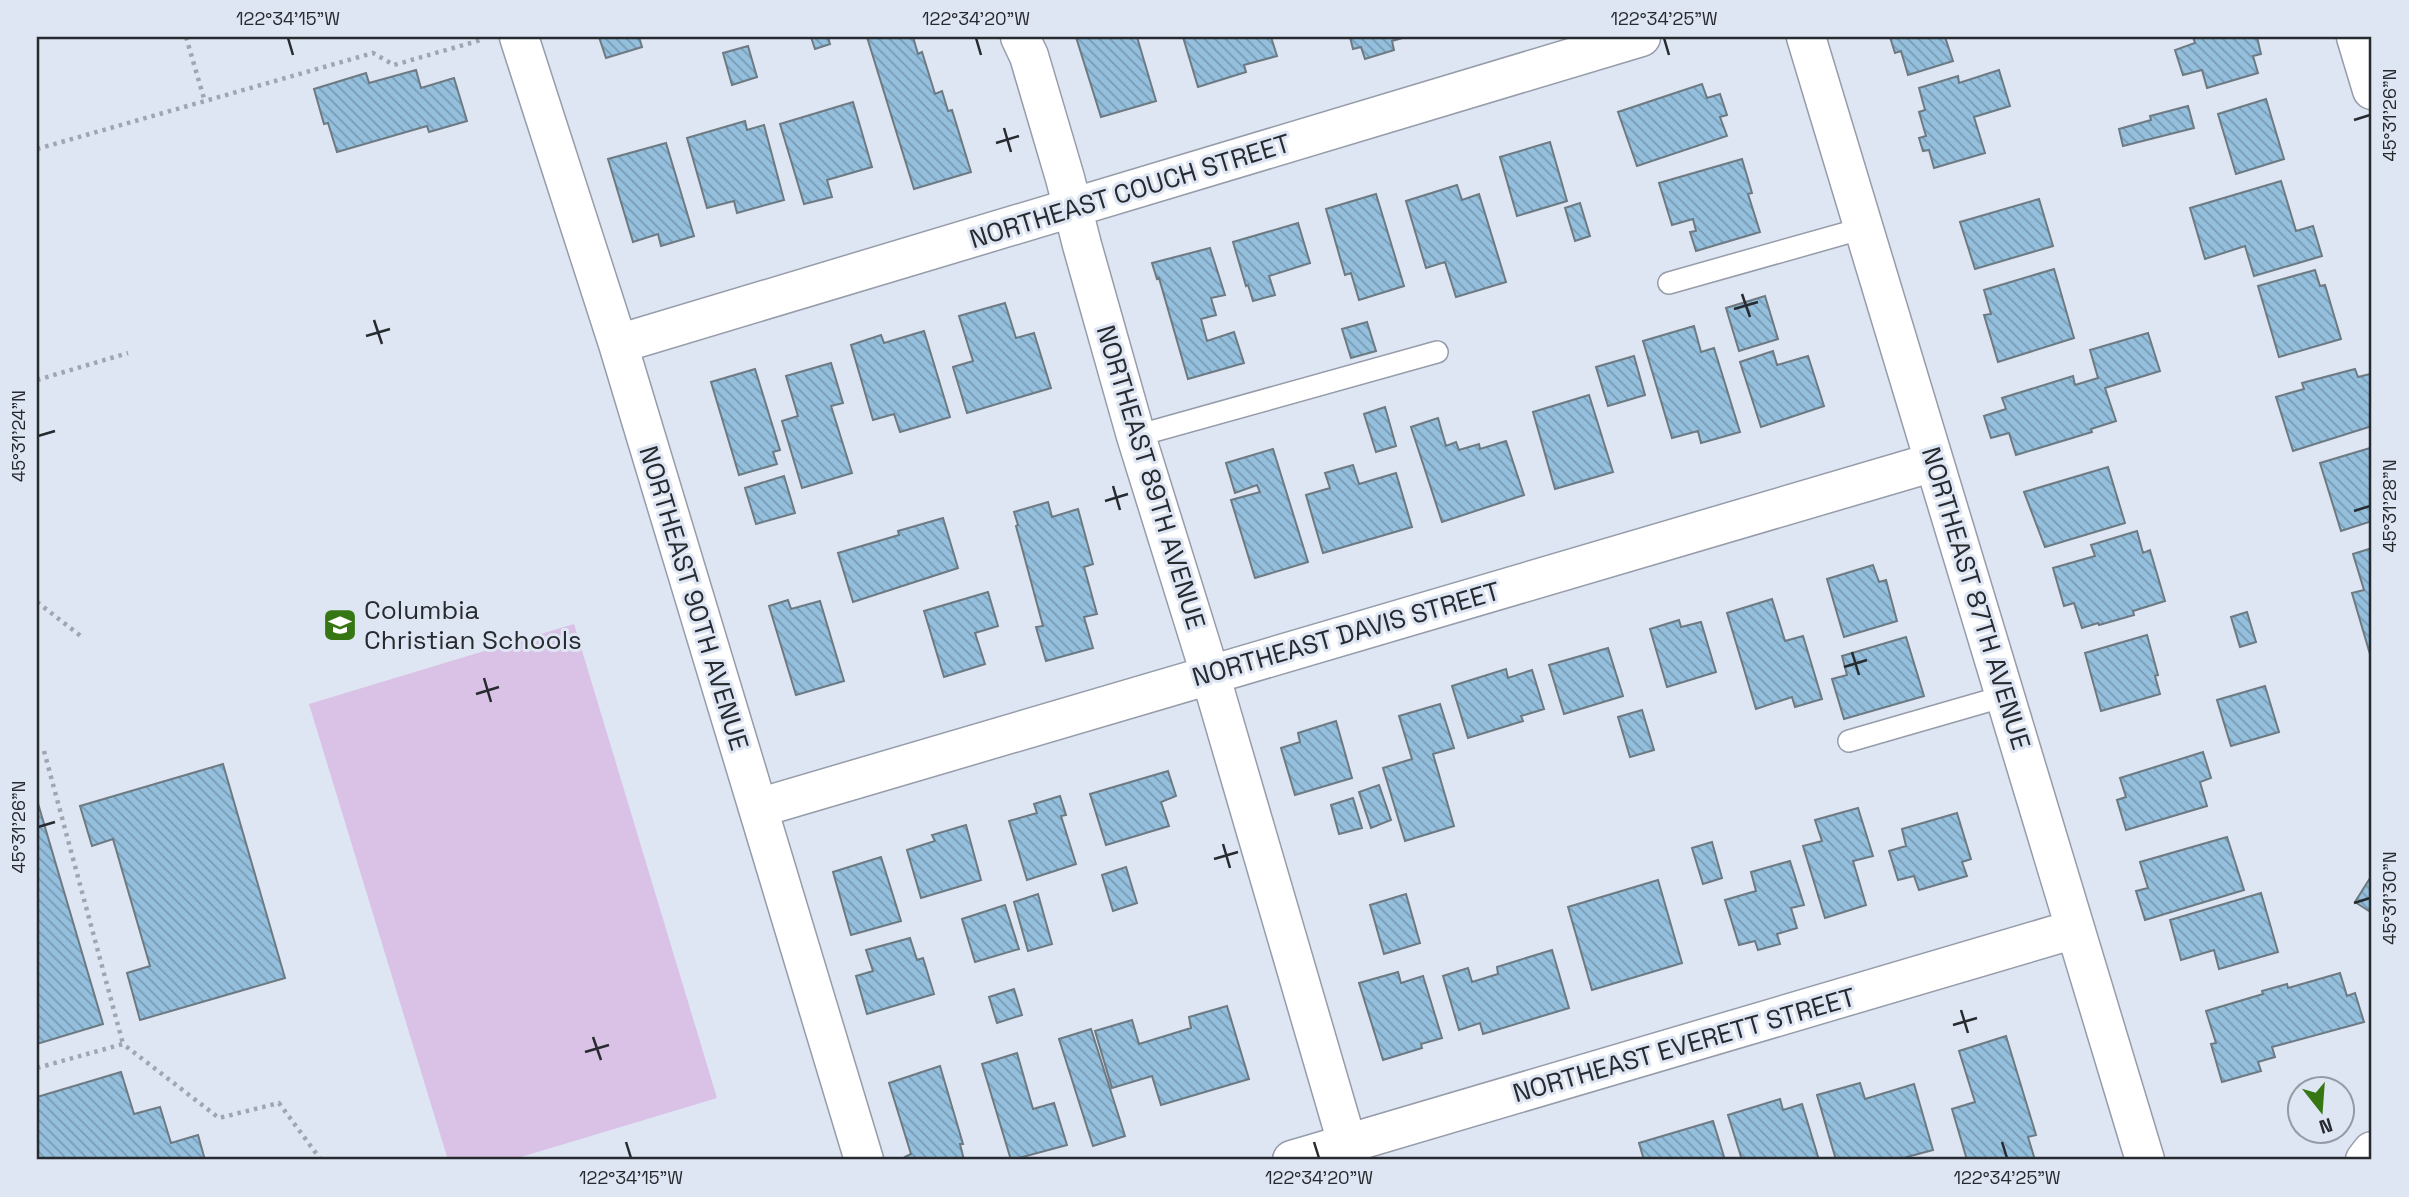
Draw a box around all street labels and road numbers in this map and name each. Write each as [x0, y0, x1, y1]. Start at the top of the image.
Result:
street label: NORTHEAST COUCH STREET [965, 126, 1295, 256]
street label: NORTHEAST 89TH AVENUE [1089, 321, 1213, 633]
street label: NORTHEAST 90TH AVENUE [631, 442, 757, 754]
street label: NORTHEAST 87TH AVENUE [1914, 443, 2038, 753]
street label: NORTHEAST DAVIS STREET [1188, 574, 1504, 694]
street label: NORTHEAST EVERETT STREET [1509, 980, 1859, 1110]

